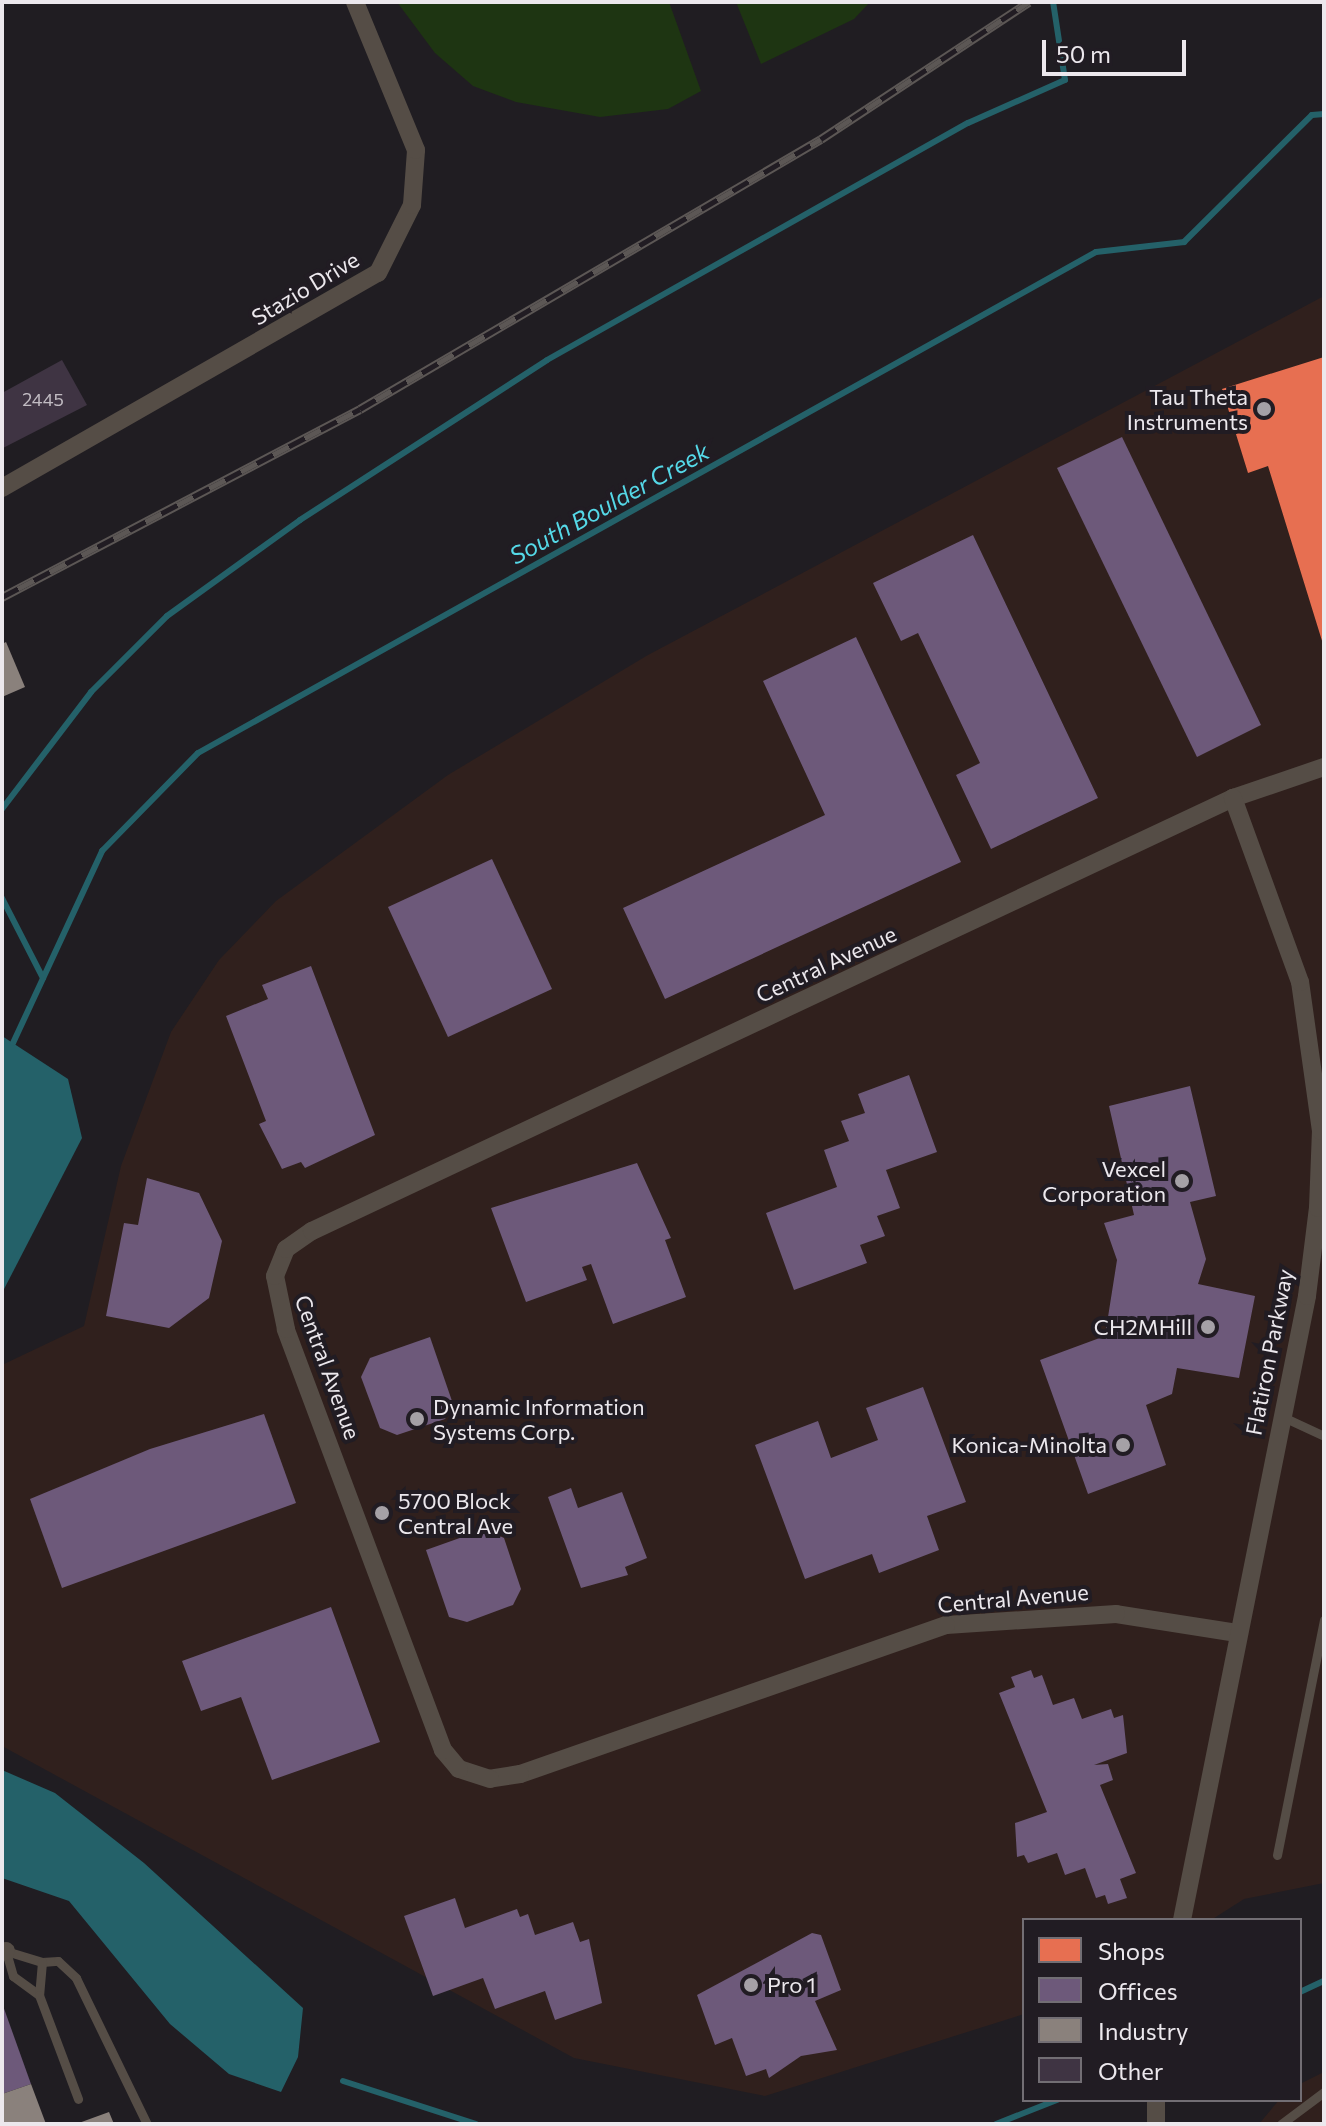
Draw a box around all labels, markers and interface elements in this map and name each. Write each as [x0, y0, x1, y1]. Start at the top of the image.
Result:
scale bar [1046, 24, 1190, 74]
text: 50 m [1056, 39, 1111, 68]
street label: Stazio Drive [247, 246, 363, 330]
place label: Tau Theta Instruments [1127, 383, 1248, 434]
house number: 2445 [22, 388, 64, 410]
marker: Tau Theta Instruments [1255, 400, 1273, 418]
water label: South Boulder Creek [504, 436, 714, 570]
street label: Central Avenue [752, 920, 900, 1008]
place label: Vexcel Corporation [1042, 1155, 1166, 1206]
marker: Vexcel Corporation [1173, 1172, 1191, 1190]
street label: Flatiron Parkway [1240, 1267, 1298, 1437]
street label: Central Avenue [290, 1291, 366, 1443]
place label: CH2MHill [1094, 1314, 1192, 1340]
marker: CH2MHill [1199, 1318, 1217, 1336]
place label: Dynamic Information Systems Corp. [433, 1393, 645, 1444]
marker: Dynamic Information Systems Corp. [408, 1410, 426, 1428]
place label: Konica-Minolta [951, 1432, 1107, 1458]
marker: Konica-Minolta [1114, 1436, 1132, 1454]
place label: 5700 Block Central Ave [398, 1487, 513, 1538]
marker: 5700 Block Central Ave [373, 1504, 391, 1522]
street label: Central Avenue [936, 1578, 1090, 1618]
legend [1022, 1918, 1302, 2102]
text: Shops [1098, 1936, 1165, 1965]
place label: Pro 1 [767, 1972, 816, 1998]
marker: Pro 1 [742, 1976, 760, 1994]
text: Offices [1098, 1976, 1178, 2005]
text: Industry [1098, 2016, 1188, 2045]
text: Other [1098, 2056, 1163, 2085]

